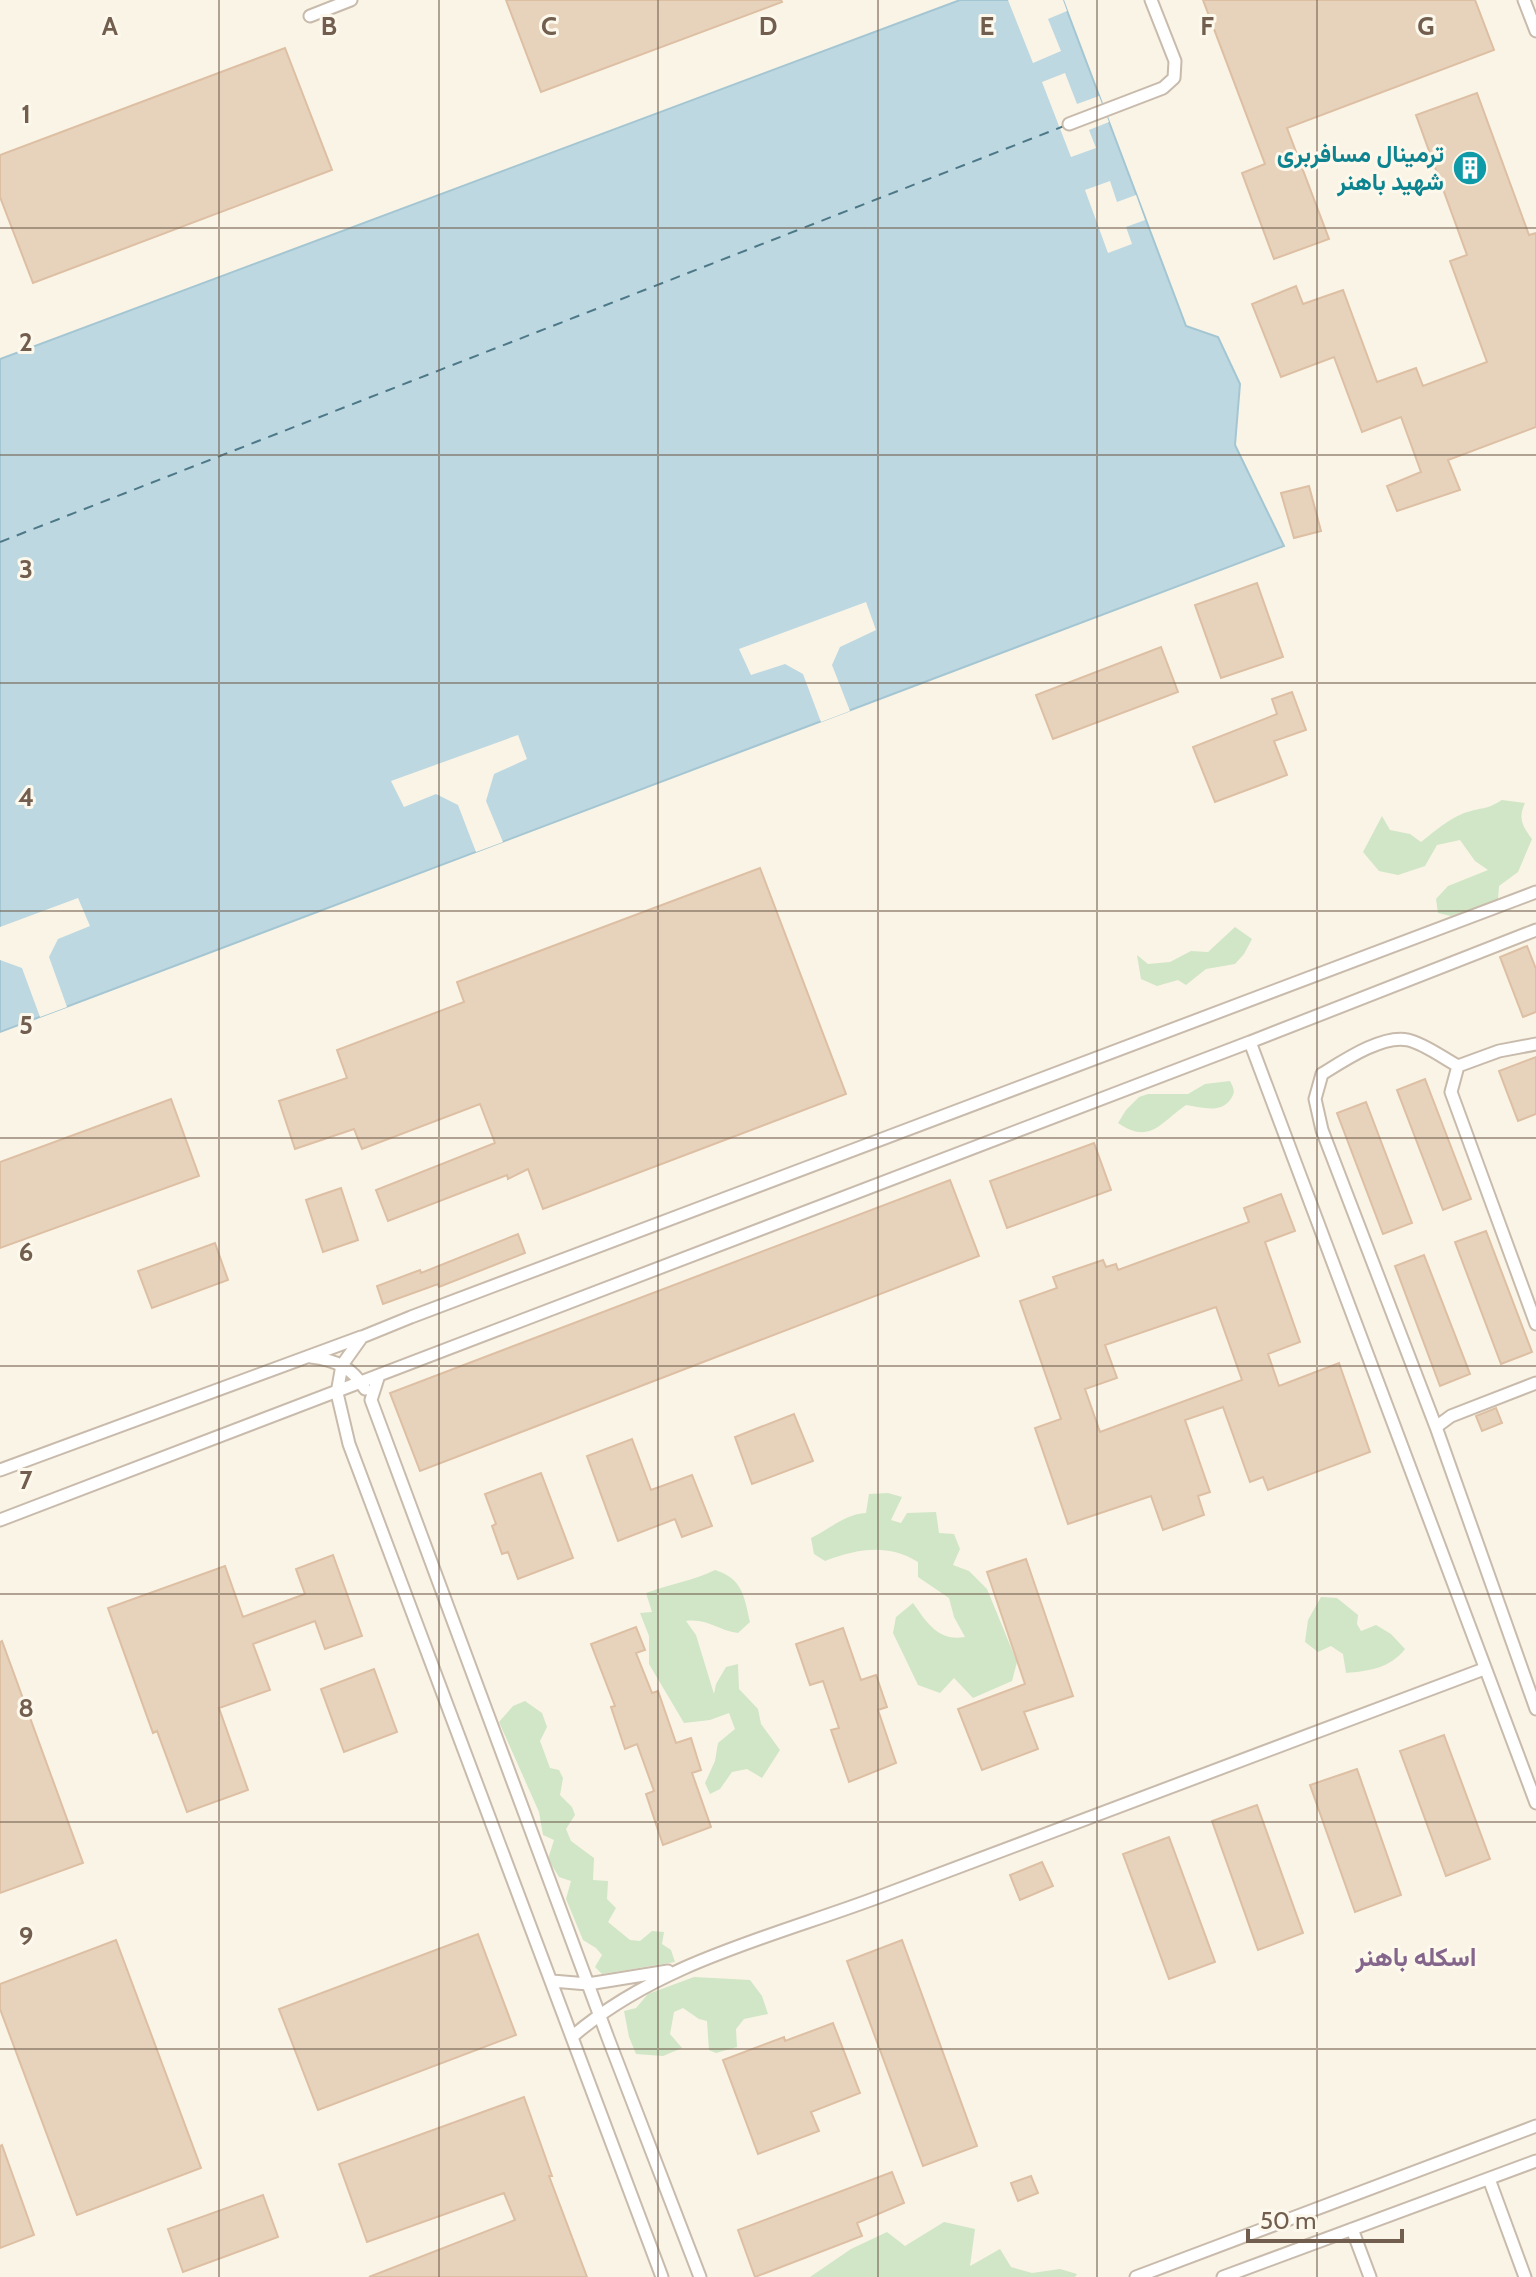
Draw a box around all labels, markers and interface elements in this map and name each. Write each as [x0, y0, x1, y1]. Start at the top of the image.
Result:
text: A [102, 10, 119, 42]
text: B [321, 10, 337, 42]
text: C [541, 10, 557, 42]
text: D [759, 10, 777, 42]
text: E [980, 10, 994, 42]
text: F [1200, 10, 1214, 42]
text: G [1417, 10, 1435, 42]
text: 1 [21, 98, 31, 130]
place label: ترمینال مسافربری شهید باهنر [1277, 139, 1444, 197]
building icon: ترمینال مسافربری شهید باهنر [1451, 149, 1489, 187]
text: 2 [19, 326, 33, 358]
text: 3 [19, 553, 33, 585]
text: 4 [18, 781, 34, 813]
text: 5 [19, 1009, 33, 1041]
text: 6 [19, 1236, 33, 1268]
text: 7 [19, 1464, 33, 1496]
text: 8 [18, 1692, 34, 1724]
text: 9 [19, 1920, 33, 1952]
district label: اسکله باهنر [1354, 1941, 1477, 1973]
scale bar [1248, 2193, 1402, 2243]
text: 50 m [1260, 2206, 1316, 2235]

